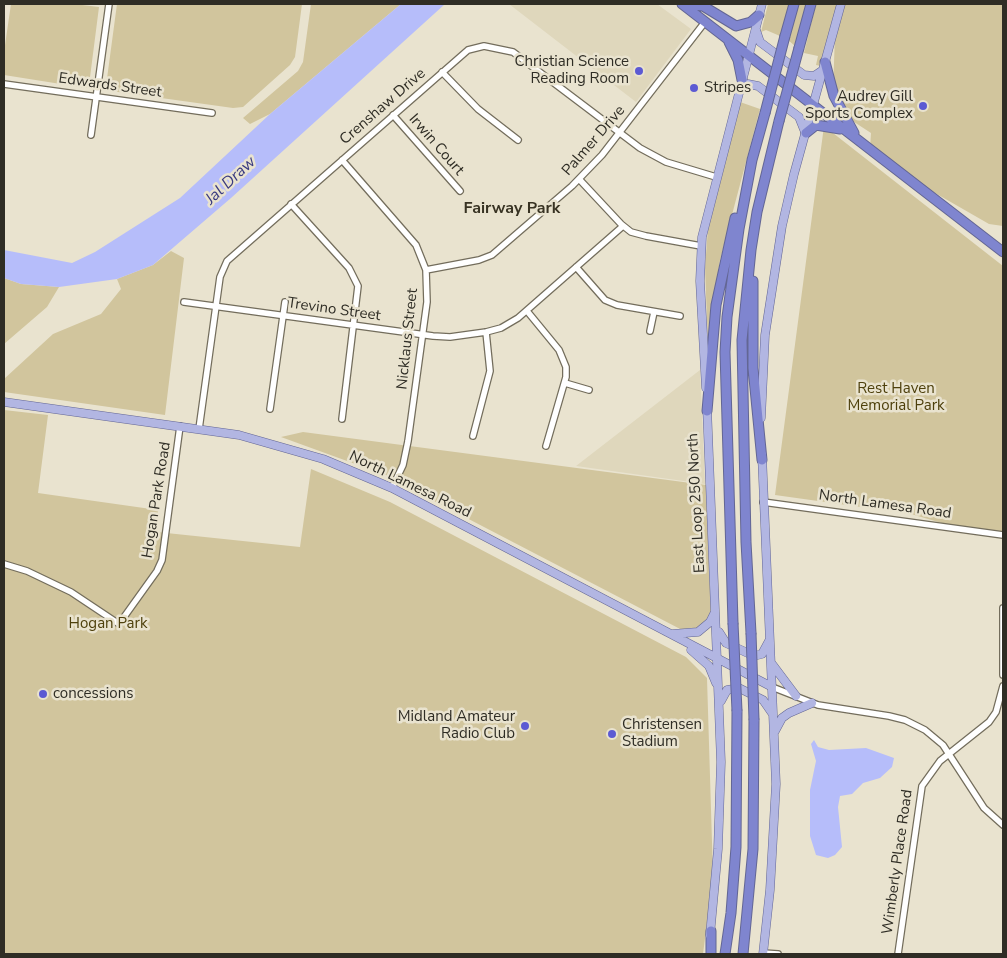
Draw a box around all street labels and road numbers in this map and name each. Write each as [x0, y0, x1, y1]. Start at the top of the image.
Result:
street label: Crenshaw Drive [337, 65, 429, 149]
street label: Edwards Street [57, 70, 163, 102]
street label: Palmer Drive [559, 102, 629, 180]
street label: Irwin Court [404, 111, 468, 179]
street label: Nicklaus Street [394, 287, 422, 391]
street label: Trevino Street [286, 295, 382, 325]
street label: East Loop 250 North [684, 433, 710, 573]
street label: Hogan Park Road [139, 441, 175, 559]
street label: North Lamesa Road [346, 448, 474, 522]
street label: North Lamesa Road [818, 487, 952, 523]
street label: Wimberly Place Road [879, 788, 917, 936]

